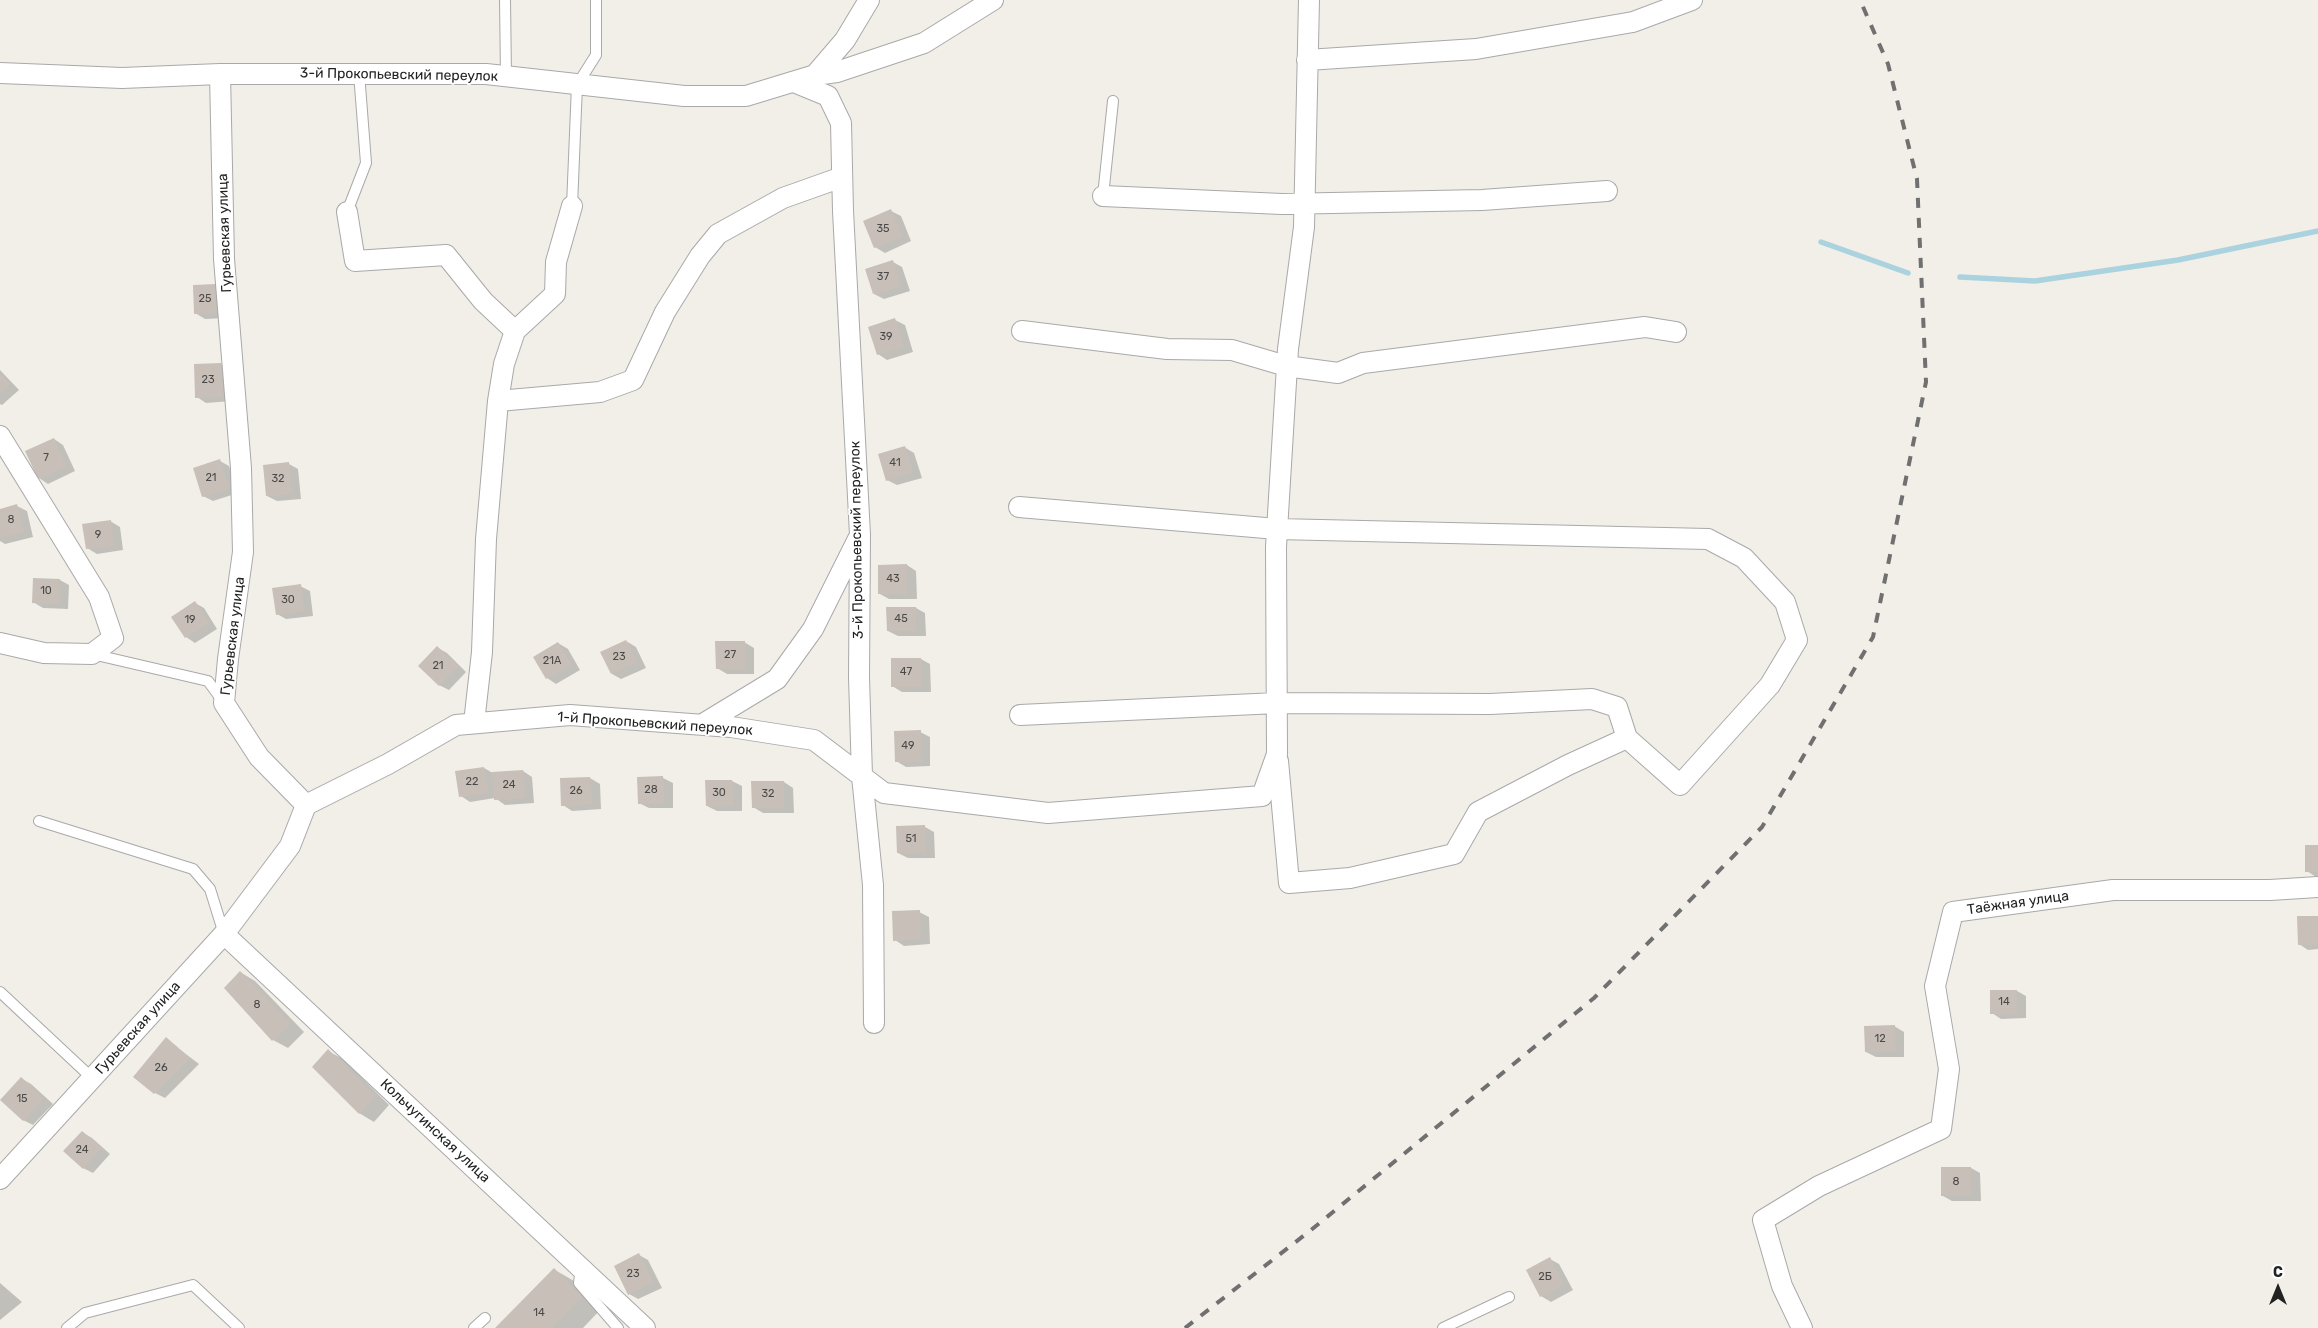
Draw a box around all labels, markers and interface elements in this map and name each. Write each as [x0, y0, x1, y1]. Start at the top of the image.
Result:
street label: 3-й Прокопьевский переулок [300, 65, 498, 85]
street label: Гурьевская улица [215, 173, 235, 293]
house number: 35 [876, 222, 890, 236]
house number: 37 [877, 270, 889, 284]
house number: 25 [199, 292, 211, 306]
house number: 39 [879, 330, 893, 344]
house number: 23 [201, 373, 215, 387]
street label: 3-й Прокопьевский переулок [847, 441, 867, 639]
house number: 7 [43, 451, 49, 465]
house number: 41 [889, 456, 901, 470]
house number: 21 [205, 471, 217, 485]
house number: 32 [271, 472, 285, 486]
house number: 8 [8, 513, 14, 527]
house number: 9 [95, 528, 101, 542]
house number: 43 [886, 572, 900, 586]
street label: Гурьевская улица [217, 576, 249, 696]
house number: 10 [40, 584, 52, 598]
house number: 30 [281, 593, 295, 607]
house number: 45 [894, 612, 908, 626]
house number: 19 [184, 613, 196, 627]
house number: 27 [724, 648, 736, 662]
house number: 23 [612, 650, 626, 664]
house number: 21А [543, 654, 561, 668]
house number: 21 [432, 659, 444, 673]
house number: 47 [900, 665, 912, 679]
street label: 1-й Прокопьевский переулок [557, 709, 753, 739]
house number: 49 [901, 739, 915, 753]
house number: 22 [466, 775, 478, 789]
house number: 24 [502, 778, 516, 792]
house number: 28 [644, 783, 658, 797]
house number: 26 [569, 784, 583, 798]
house number: 30 [712, 786, 726, 800]
house number: 32 [761, 787, 775, 801]
house number: 51 [905, 832, 917, 846]
street label: Таёжная улица [1966, 888, 2070, 918]
street label: Гурьевская улица [92, 978, 184, 1078]
house number: 14 [1998, 995, 2010, 1009]
house number: 8 [254, 998, 260, 1012]
house number: 12 [1874, 1032, 1886, 1046]
house number: 26 [154, 1061, 168, 1075]
street label: Кольчугинская улица [376, 1076, 494, 1186]
house number: 15 [16, 1092, 28, 1106]
house number: 24 [75, 1143, 89, 1157]
house number: 8 [1953, 1175, 1959, 1189]
north arrow [2253, 1263, 2303, 1313]
text: С [2273, 1264, 2283, 1281]
house number: 23 [626, 1267, 640, 1281]
house number: 2Б [1538, 1270, 1552, 1284]
house number: 14 [533, 1306, 545, 1320]

